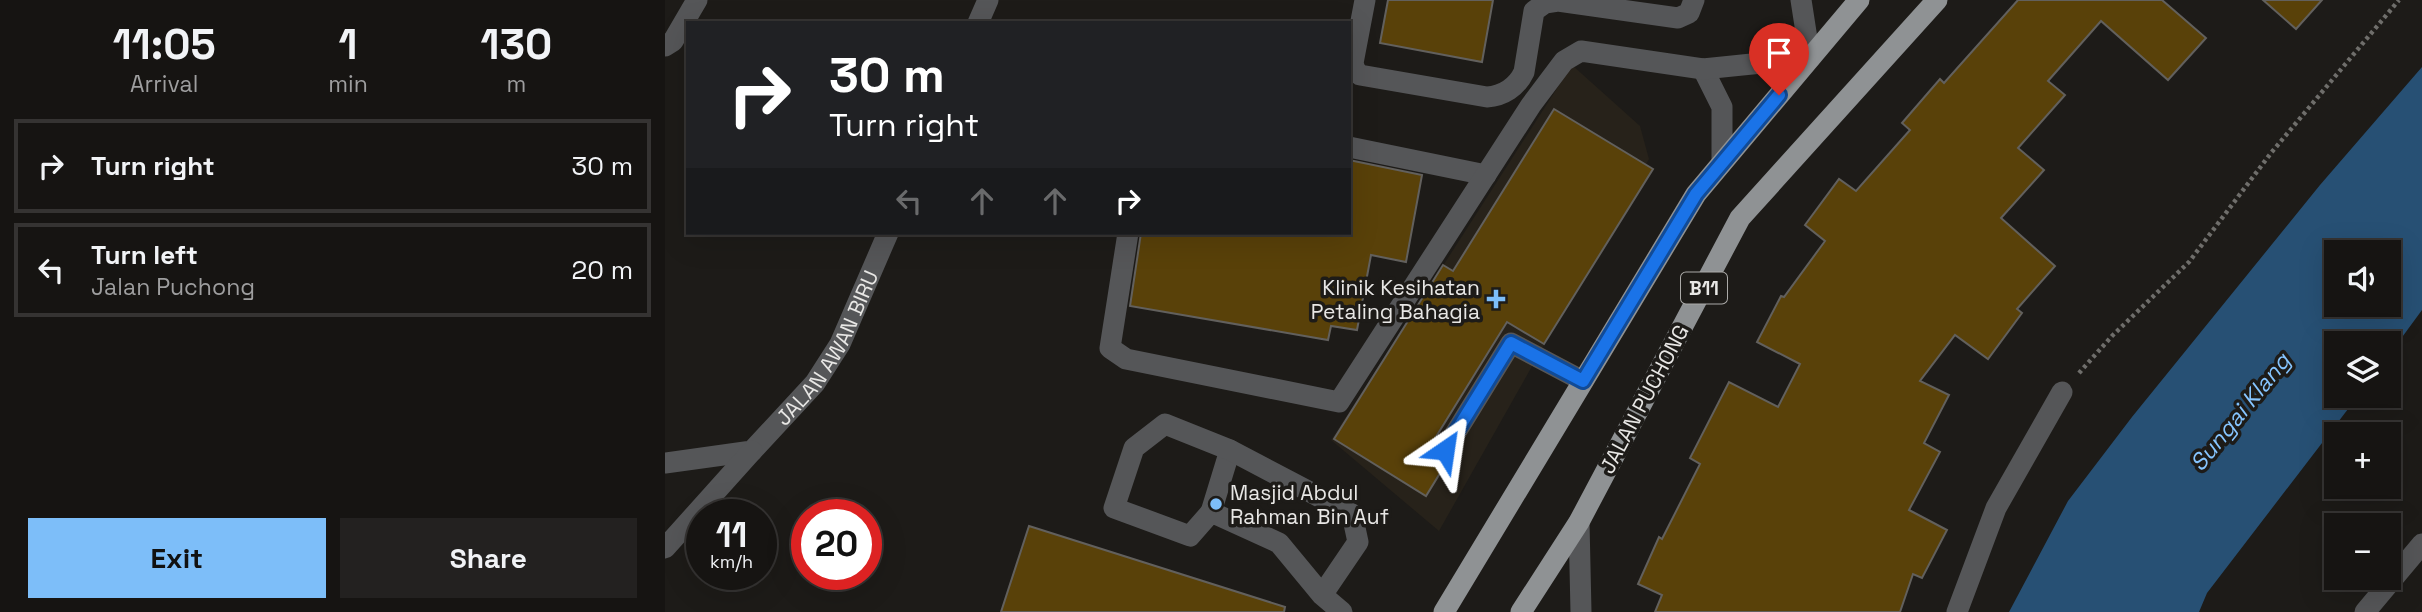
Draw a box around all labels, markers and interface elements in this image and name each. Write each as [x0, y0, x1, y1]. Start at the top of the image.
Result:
text: 11:05 [113, 18, 216, 71]
text: 1 [339, 18, 358, 71]
text: 130 [481, 18, 552, 71]
pin [1749, 23, 1809, 95]
icon: arrive [1760, 34, 1798, 72]
text: 30 m [829, 44, 945, 106]
icon: right [714, 49, 805, 140]
text: Arrival [130, 69, 198, 99]
text: min [328, 69, 368, 99]
text: m [507, 69, 526, 99]
text: Turn right [829, 105, 979, 145]
icon: right [32, 147, 70, 185]
text: Turn right [91, 149, 215, 183]
text: 30 m [572, 149, 633, 183]
icon: left [890, 182, 928, 220]
icon: ahead [963, 182, 1001, 220]
icon: ahead [1036, 182, 1074, 220]
icon: right [1109, 182, 1147, 220]
text: Turn left [91, 238, 198, 272]
map controls [2324, 240, 2401, 590]
button: sound [2324, 240, 2401, 317]
icon: left [32, 251, 70, 289]
text: 20 m [572, 253, 633, 287]
street label: JALAN AWAN BIRU [769, 266, 884, 431]
text: Jalan Puchong [91, 272, 255, 302]
road number: B11 [1681, 272, 1727, 304]
place label: Klinik Kesihatan Petaling Bahagia [1311, 274, 1480, 325]
marker: Klinik Kesihatan Petaling Bahagia [1486, 289, 1506, 309]
street label: JALAN PUCHONG [1593, 320, 1695, 478]
button: layers [2324, 331, 2401, 408]
water label: Sungai Klang [2183, 346, 2298, 477]
position arrow [1408, 413, 1482, 487]
button: + [2324, 422, 2401, 499]
place label: Masjid Abdul Rahman Bin Auf [1230, 479, 1389, 530]
marker: Masjid Abdul Rahman Bin Auf [1208, 496, 1224, 512]
speed limit sign: 20 [791, 499, 882, 590]
text: 11 [716, 513, 747, 557]
button: − [2324, 513, 2401, 590]
button: Exit [28, 518, 326, 598]
button: Share [340, 518, 637, 598]
text: km/h [710, 550, 753, 573]

